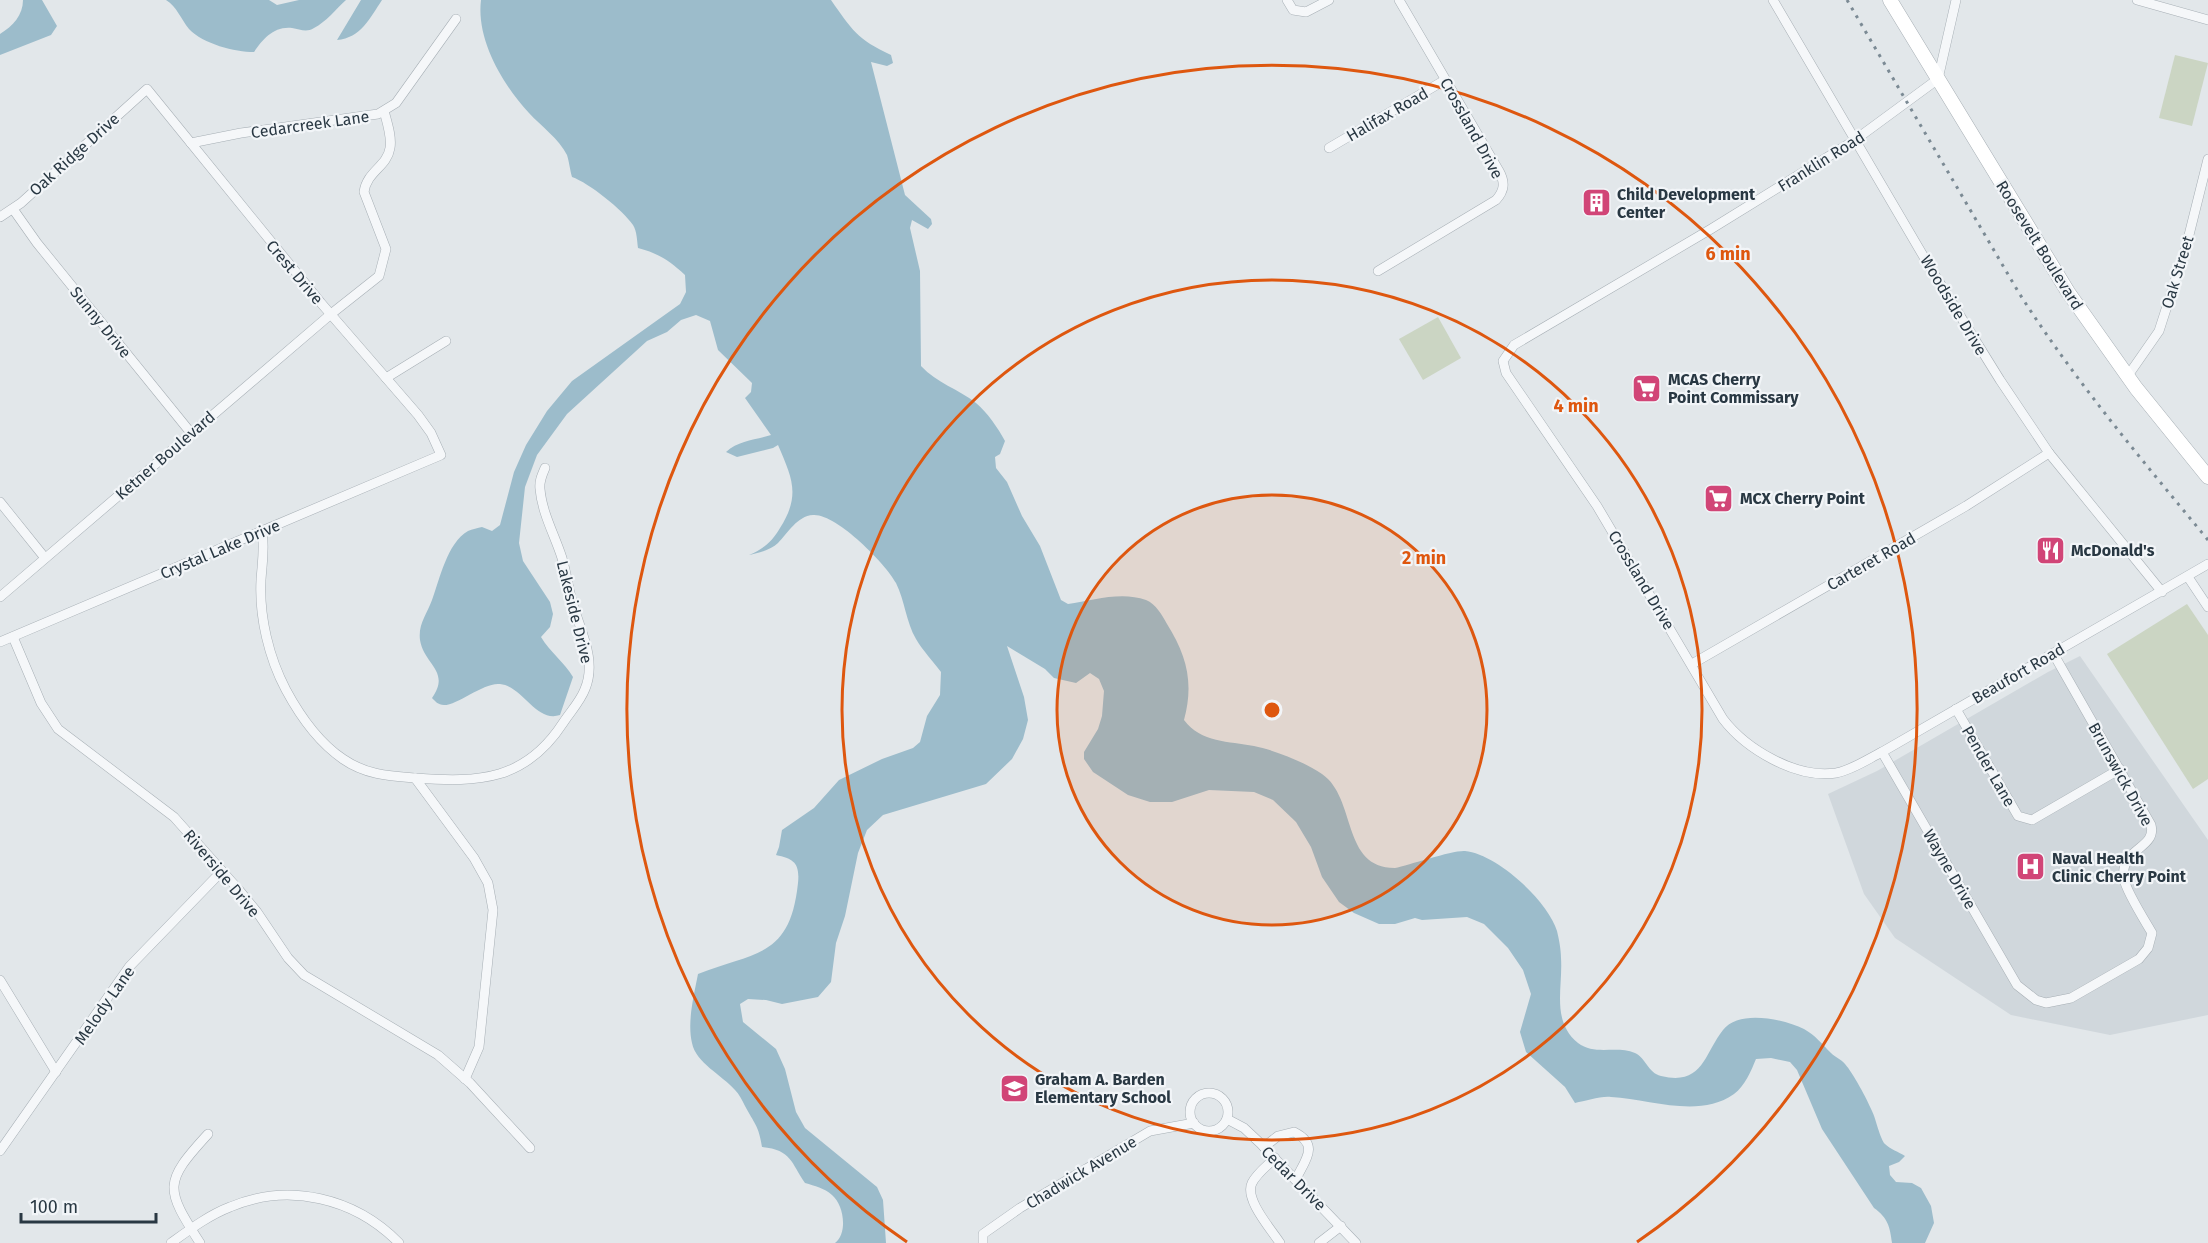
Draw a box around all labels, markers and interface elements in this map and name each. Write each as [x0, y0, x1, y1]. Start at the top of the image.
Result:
street label: Crossland Drive [1436, 74, 1507, 182]
street label: Halifax Road [1343, 83, 1432, 145]
street label: Cedarcreek Lane [250, 107, 370, 142]
street label: Oak Ridge Drive [25, 109, 123, 200]
street label: Franklin Road [1774, 127, 1868, 196]
street label: Roosevelt Boulevard [1992, 177, 2087, 313]
place label: Child Development Center [1617, 185, 1756, 222]
building icon: Child Development Center [1580, 187, 1612, 219]
street label: Oak Street [2157, 233, 2198, 311]
street label: Crest Drive [262, 236, 327, 308]
text: 6 min [1705, 243, 1751, 265]
street label: Woodside Drive [1916, 252, 1991, 359]
street label: Sunny Drive [66, 283, 135, 362]
place label: MCAS Cherry Point Commissary [1668, 370, 1799, 407]
supermarket icon: MCAS Cherry Point Commissary [1631, 372, 1663, 404]
text: 4 min [1553, 395, 1599, 417]
street label: Ketner Boulevard [112, 407, 219, 504]
supermarket icon: MCX Cherry Point [1703, 482, 1735, 514]
place label: MCX Cherry Point [1740, 489, 1866, 508]
street label: Crystal Lake Drive [157, 516, 283, 583]
street label: Crossland Drive [1604, 527, 1679, 633]
street label: Carteret Road [1824, 528, 1919, 594]
restaurant icon: McDonald's [2034, 534, 2066, 566]
place label: McDonald's [2071, 541, 2155, 560]
text: 2 min [1402, 547, 1446, 569]
street label: Lakeside Drive [553, 559, 596, 666]
street label: Beaufort Road [1968, 639, 2068, 708]
centre of rings [1262, 700, 1282, 720]
street label: Brunswick Drive [2084, 719, 2157, 829]
street label: Pender Lane [1958, 722, 2019, 810]
street label: Riverside Drive [179, 826, 264, 921]
street label: Wayne Drive [1919, 826, 1980, 913]
place label: Naval Health Clinic Cherry Point [2052, 849, 2187, 886]
hospital icon: Naval Health Clinic Cherry Point [2015, 851, 2047, 883]
street label: Melody Lane [70, 962, 138, 1048]
place label: Graham A. Barden Elementary School [1035, 1070, 1171, 1107]
school or university icon: Graham A. Barden Elementary School [998, 1072, 1030, 1104]
street label: Chadwick Avenue [1023, 1132, 1140, 1213]
street label: Cedar Drive [1257, 1142, 1330, 1215]
scale bar [21, 1186, 156, 1224]
text: 100 m [30, 1196, 78, 1218]

